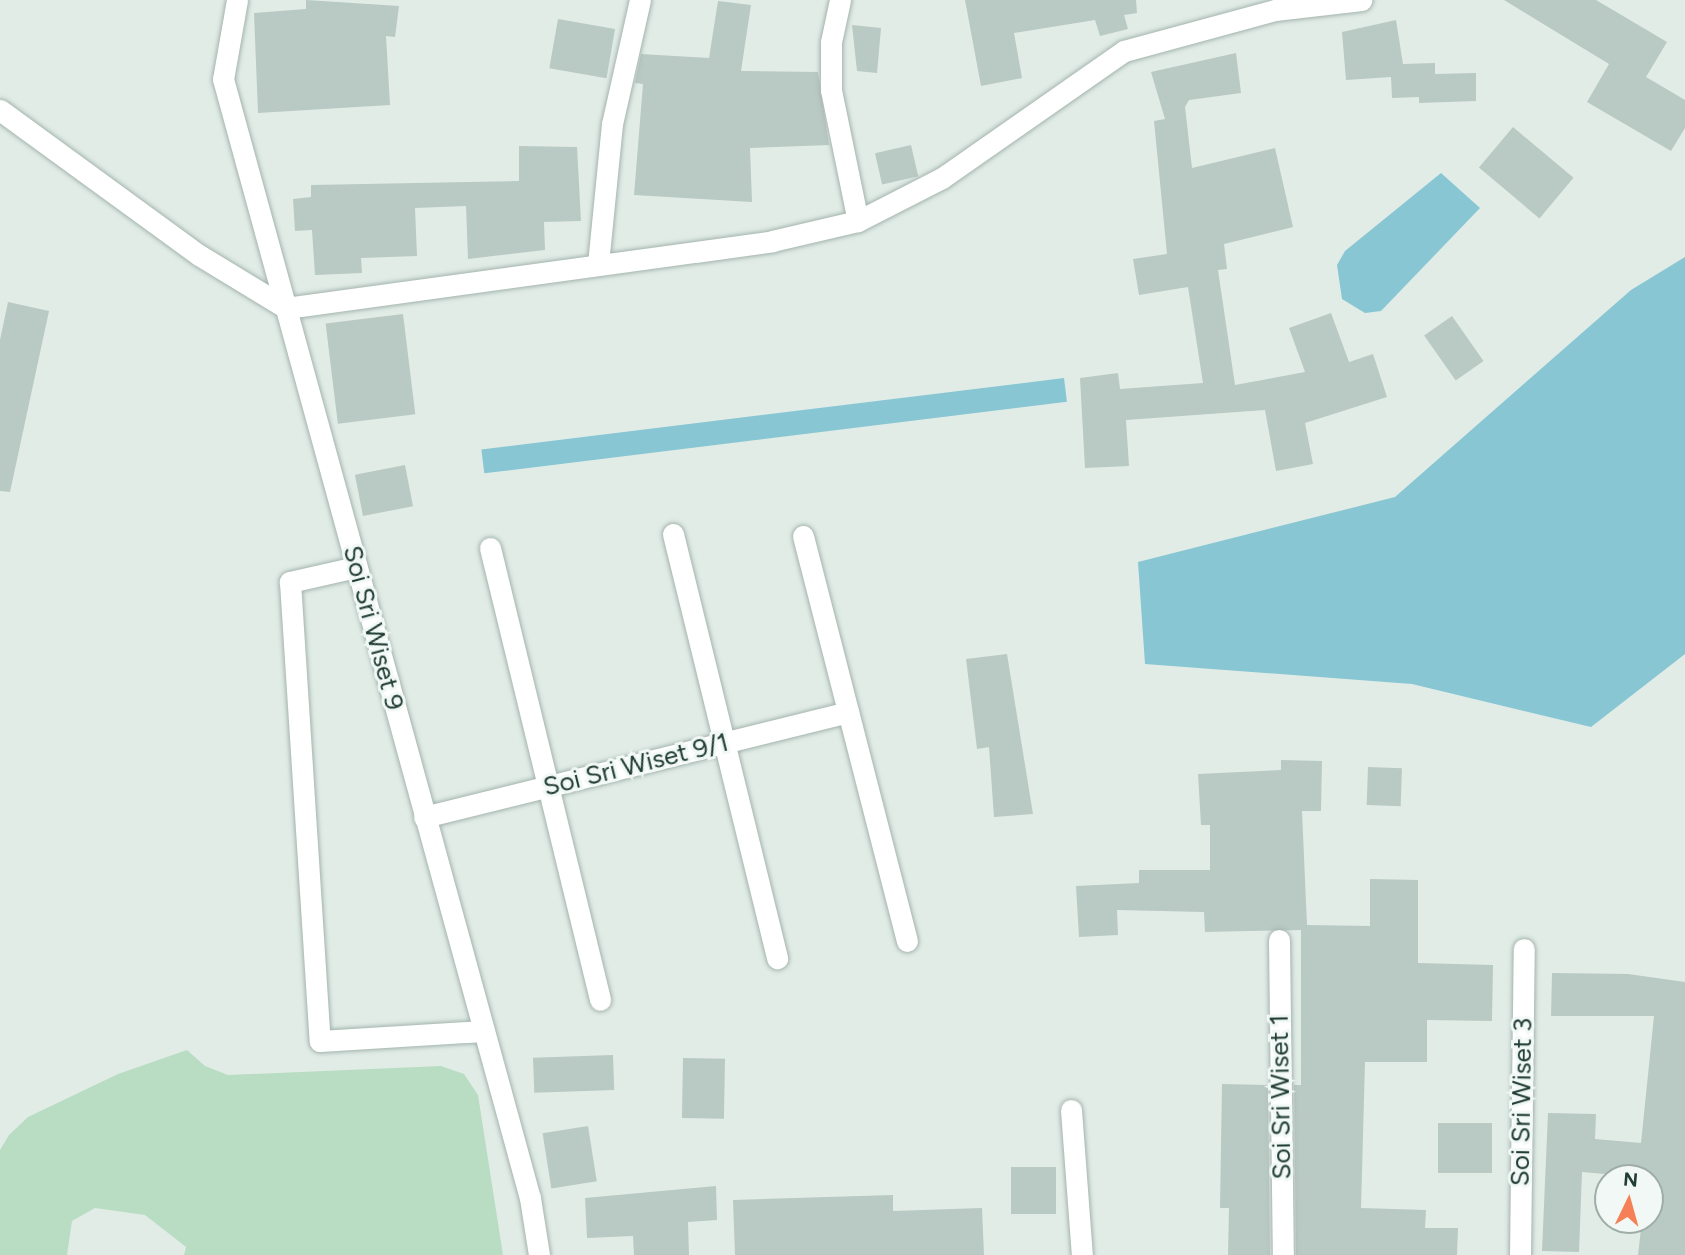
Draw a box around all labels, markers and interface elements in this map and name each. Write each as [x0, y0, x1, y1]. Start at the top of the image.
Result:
street label: Soi Sri Wiset 9 [336, 542, 410, 714]
street label: Soi Sri Wiset 9/1 [540, 727, 732, 803]
street label: Soi Sri Wiset 1 [1264, 1014, 1298, 1180]
street label: Soi Sri Wiset 3 [1505, 1018, 1539, 1186]
north arrow [1594, 1164, 1664, 1234]
text: N [1622, 1167, 1639, 1192]

